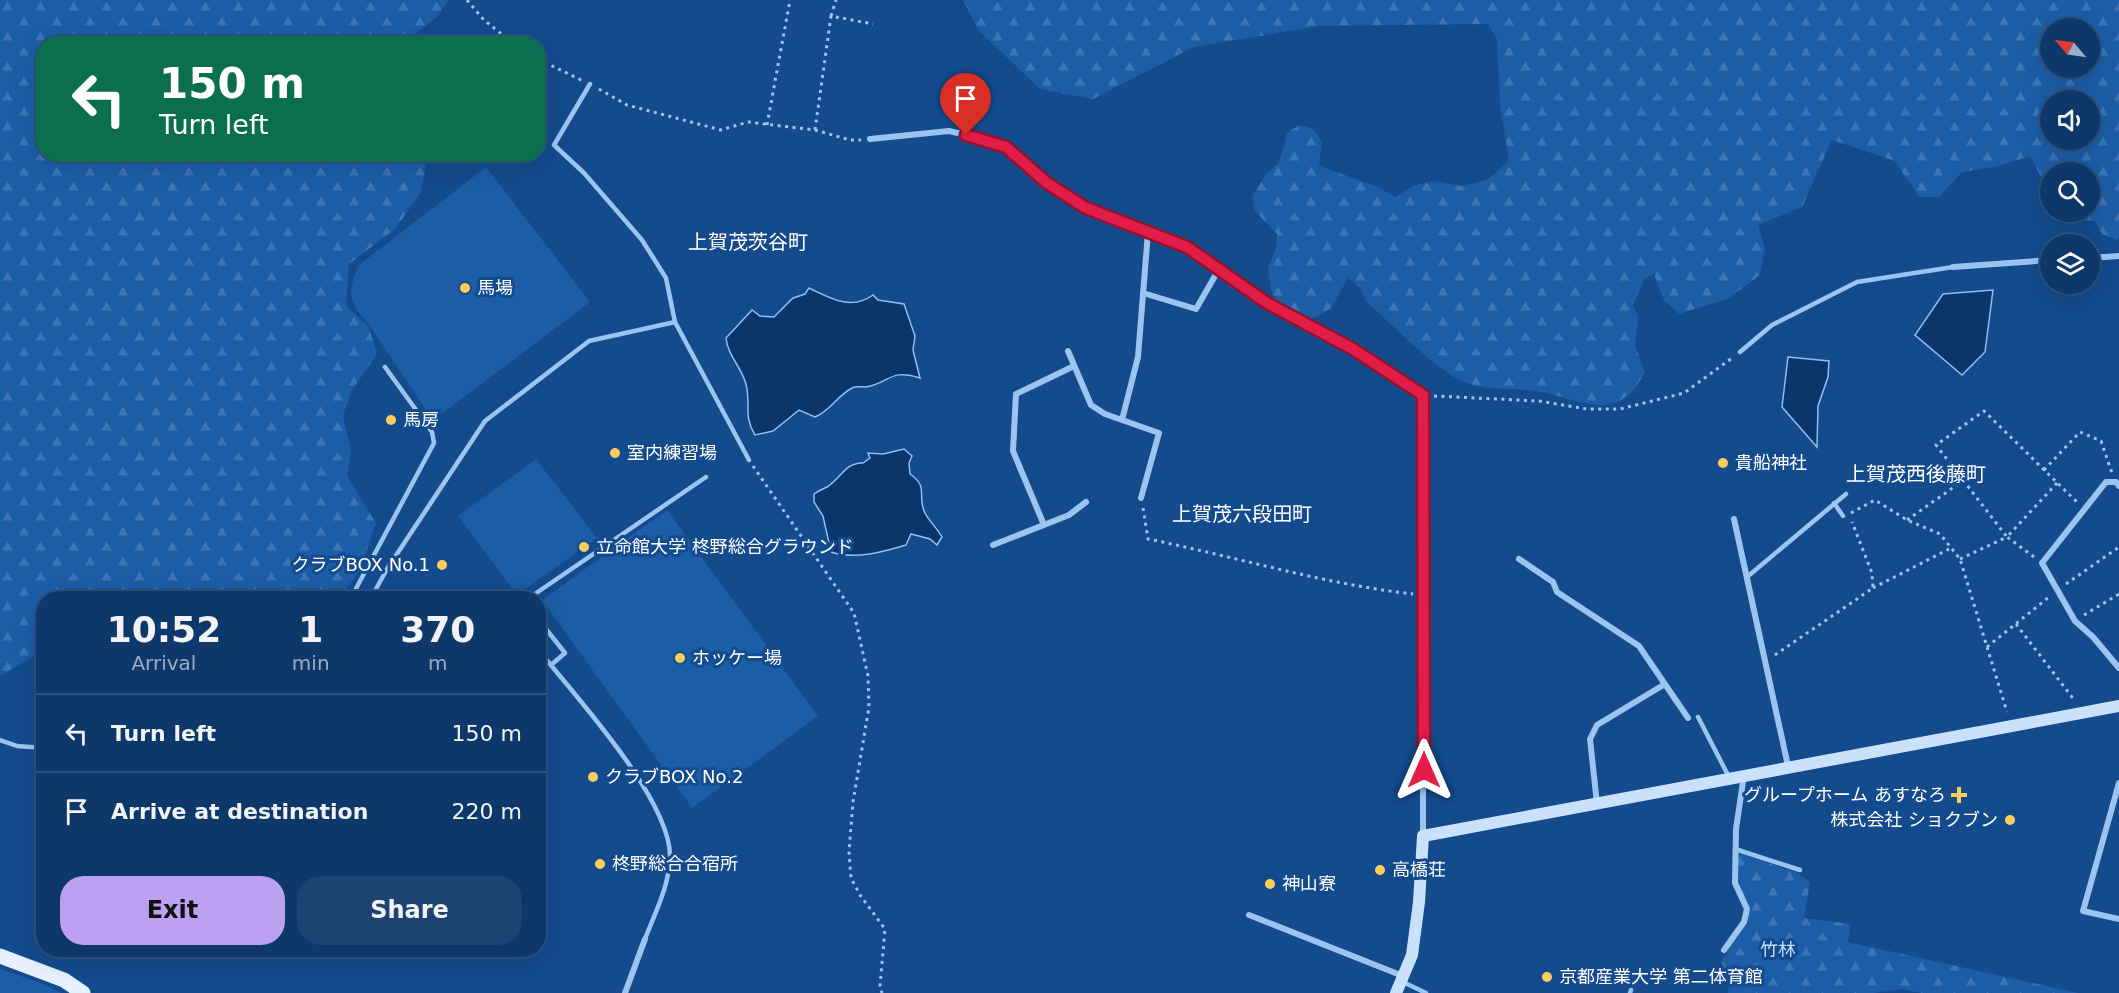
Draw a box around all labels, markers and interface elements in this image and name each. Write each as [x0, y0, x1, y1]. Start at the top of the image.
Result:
north arrow [2040, 18, 2100, 78]
map controls [2040, 18, 2100, 294]
text: 150 m [159, 59, 305, 108]
icon: left [60, 60, 138, 138]
pin [940, 73, 991, 135]
icon: arrive [949, 82, 982, 115]
button: sound [2040, 90, 2100, 150]
text: Turn left [159, 109, 269, 140]
button: search [2040, 162, 2100, 222]
district label: 上賀茂茨谷町 [688, 230, 808, 254]
button: layers [2040, 234, 2100, 294]
place label: 馬場 [477, 277, 513, 298]
marker: 馬場 [458, 281, 472, 295]
place label: 馬房 [403, 409, 439, 430]
marker: 馬房 [384, 413, 398, 427]
place label: 室内練習場 [627, 442, 717, 463]
marker: 室内練習場 [608, 446, 622, 460]
place label: 貴船神社 [1735, 452, 1807, 473]
marker: 貴船神社 [1716, 456, 1730, 470]
district label: 上賀茂西後藤町 [1846, 462, 1986, 486]
district label: 上賀茂六段田町 [1172, 502, 1312, 526]
place label: 立命館大学 柊野総合グラウンド [596, 536, 854, 557]
marker: 立命館大学 柊野総合グラウンド [577, 540, 591, 554]
place label: クラブBOX No.1 [292, 554, 430, 575]
marker: クラブBOX No.1 [435, 558, 449, 572]
text: 10:52 [107, 609, 221, 650]
text: 1 [298, 609, 323, 650]
text: 370 [400, 609, 475, 650]
place label: ホッケー場 [692, 647, 782, 668]
text: Arrival [131, 651, 196, 675]
text: min [292, 651, 330, 675]
text: m [428, 651, 448, 675]
marker: ホッケー場 [673, 651, 687, 665]
icon: left [60, 717, 93, 750]
text: Turn left [111, 721, 216, 746]
text: 150 m [452, 721, 522, 746]
position arrow [1392, 738, 1456, 802]
place label: クラブBOX No.2 [605, 766, 743, 787]
marker: クラブBOX No.2 [586, 770, 600, 784]
place label: グループホーム あすなろ [1744, 784, 1946, 805]
marker: グループホーム あすなろ [1950, 786, 1968, 804]
icon: arrive [60, 795, 93, 828]
text: Arrive at destination [111, 799, 368, 824]
text: 220 m [452, 799, 522, 824]
place label: 株式会社 ショクブン [1830, 809, 1998, 830]
marker: 株式会社 ショクブン [2003, 813, 2017, 827]
place label: 柊野総合合宿所 [612, 853, 738, 874]
marker: 柊野総合合宿所 [593, 857, 607, 871]
place label: 高橋荘 [1392, 859, 1446, 880]
marker: 高橋荘 [1373, 863, 1387, 877]
place label: 神山寮 [1282, 873, 1336, 894]
button: Exit [60, 876, 285, 945]
button: Share [297, 876, 522, 945]
marker: 神山寮 [1263, 877, 1277, 891]
park label: 竹林 [1760, 939, 1796, 960]
place label: 京都産業大学 第二体育館 [1559, 966, 1763, 987]
marker: 京都産業大学 第二体育館 [1540, 970, 1554, 984]

